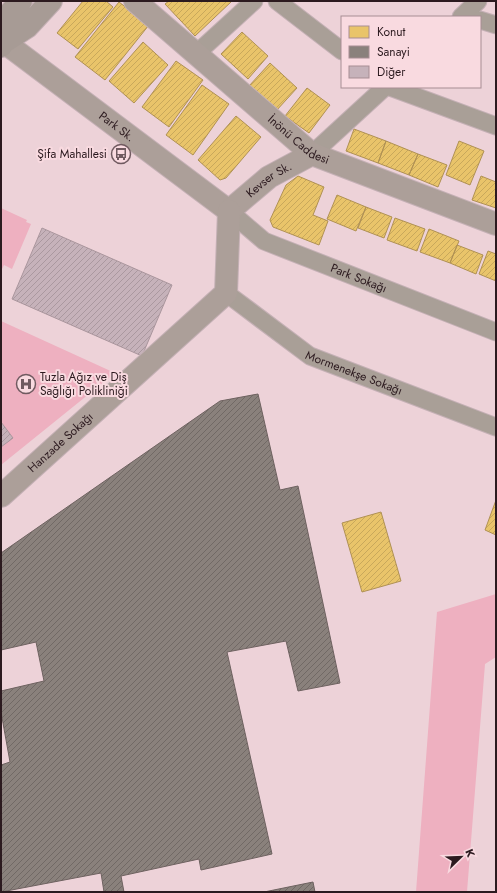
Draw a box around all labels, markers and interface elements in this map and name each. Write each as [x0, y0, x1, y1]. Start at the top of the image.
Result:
legend [341, 16, 481, 88]
text: Konut [377, 23, 406, 41]
text: Sanayi [377, 43, 410, 61]
text: Diğer [377, 63, 406, 81]
street label: Park Sk. [95, 107, 138, 146]
street label: İnönü Caddesi [264, 111, 332, 169]
bus stop icon: Şifa Mahallesi [110, 143, 132, 165]
place label: Şifa Mahallesi [37, 145, 107, 163]
street label: Kevser Sk. [242, 157, 295, 202]
street label: Park Sokağı [328, 259, 390, 297]
street label: Mormenekşe Sokağı [303, 346, 405, 399]
place label: Tuzla Ağız ve Diş Sağlığı Polikliniği [40, 368, 128, 400]
hospital icon: Tuzla Ağız ve Diş Sağlığı Polikliniği [15, 373, 37, 395]
street label: Hanzade Sokağı [24, 408, 97, 477]
north arrow [441, 837, 481, 877]
text: K [461, 846, 479, 860]

